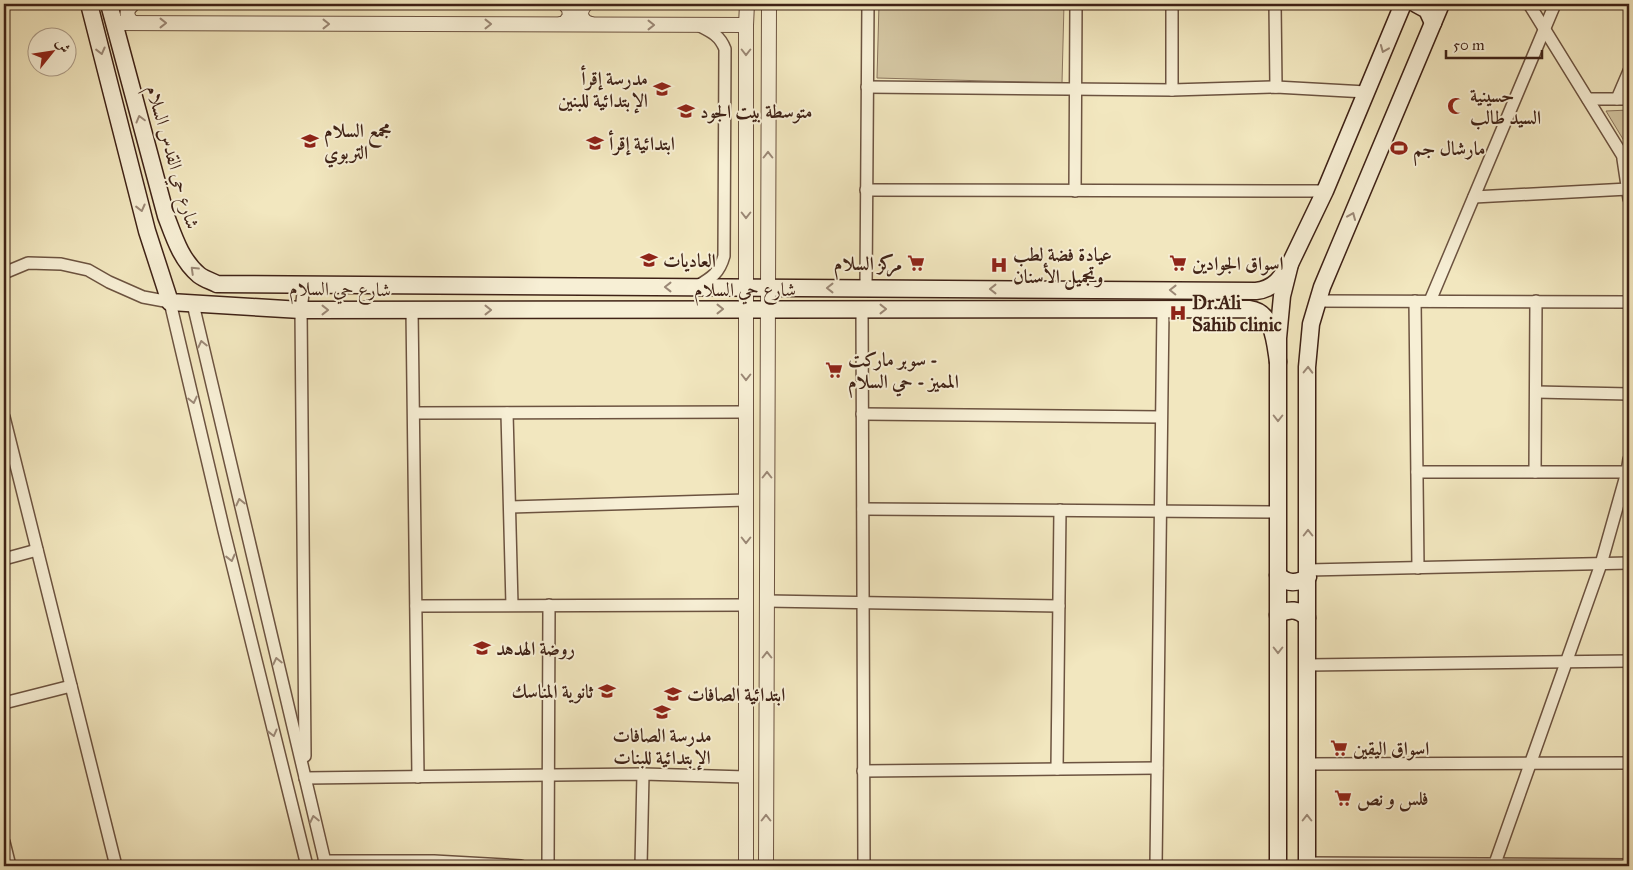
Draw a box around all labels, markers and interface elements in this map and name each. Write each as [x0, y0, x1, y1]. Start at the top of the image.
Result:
one-way arrow [160, 18, 167, 28]
one-way arrow [322, 19, 330, 29]
one-way arrow [484, 19, 492, 29]
one-way arrow [647, 20, 655, 30]
north arrow [28, 28, 78, 78]
scale bar [1446, 28, 1542, 60]
text: ش [52, 35, 74, 56]
text: 50 m [1453, 36, 1485, 54]
one-way arrow [1380, 44, 1390, 53]
one-way arrow [95, 47, 106, 55]
one-way arrow [741, 49, 751, 57]
place label: مدرسة إقرأ الإبتدائية للبنين [558, 65, 648, 114]
school or university icon: مدرسة إقرأ الإبتدائية للبنين [652, 79, 672, 99]
street label: شارع حي القدس السلام [137, 83, 205, 233]
place label: حسينية السيد طالب [1470, 84, 1541, 130]
mosque icon: حسينية السيد طالب [1446, 96, 1466, 116]
place label: متوسطة بيت الجود [700, 100, 812, 124]
school or university icon: متوسطة بيت الجود [676, 101, 696, 121]
one-way arrow [136, 115, 146, 123]
place label: مجمع السلام التربوي [324, 119, 392, 168]
place label: ابتدائية إقرأ [608, 130, 675, 156]
school or university icon: مجمع السلام التربوي [300, 131, 320, 151]
school or university icon: ابتدائية إقرأ [585, 133, 605, 153]
place label: مارشال جم [1413, 137, 1485, 166]
sports icon: مارشال جم [1389, 138, 1409, 158]
one-way arrow [763, 151, 773, 158]
one-way arrow [136, 204, 146, 212]
one-way arrow [741, 212, 751, 219]
one-way arrow [1347, 212, 1357, 220]
place label: عيادة فضة لطب وتجميل الأسنان [1013, 243, 1112, 290]
place label: العاديات [663, 249, 716, 272]
school or university icon: العاديات [639, 250, 659, 270]
place label: مركز السلام [834, 252, 902, 281]
place label: اسواق الجوادين [1192, 252, 1284, 276]
supermarket icon: مركز السلام [906, 253, 926, 273]
supermarket icon: اسواق الجوادين [1168, 253, 1188, 273]
hospital icon: عيادة فضة لطب وتجميل الأسنان [989, 255, 1009, 275]
one-way arrow [191, 267, 200, 276]
street label: شارع حي السلام [289, 277, 391, 306]
street label: شارع حي السلام [694, 278, 796, 306]
one-way arrow [663, 282, 671, 292]
one-way arrow [826, 283, 834, 293]
one-way arrow [988, 284, 996, 294]
one-way arrow [1168, 285, 1176, 295]
place label: Dr.Ali Sahib clinic [1192, 291, 1282, 336]
hospital icon: Dr.Ali Sahib clinic [1168, 303, 1188, 323]
one-way arrow [716, 304, 724, 314]
one-way arrow [879, 304, 887, 314]
one-way arrow [322, 305, 329, 315]
one-way arrow [484, 305, 492, 315]
one-way arrow [197, 340, 208, 349]
place label: سوبر ماركت - المميز - حي السلام [848, 348, 959, 399]
supermarket icon: سوبر ماركت - المميز - حي السلام [824, 360, 844, 380]
one-way arrow [1302, 366, 1313, 374]
one-way arrow [741, 374, 751, 382]
one-way arrow [187, 396, 198, 405]
one-way arrow [1273, 414, 1283, 422]
one-way arrow [762, 471, 772, 478]
one-way arrow [235, 498, 246, 507]
one-way arrow [1303, 528, 1313, 536]
one-way arrow [741, 536, 751, 544]
one-way arrow [225, 554, 236, 563]
place label: روضة الهدهد [496, 637, 576, 660]
school or university icon: روضة الهدهد [472, 638, 492, 658]
one-way arrow [1273, 647, 1283, 655]
one-way arrow [762, 651, 772, 658]
one-way arrow [272, 656, 283, 665]
place label: ثانوية المناسك [511, 680, 593, 704]
school or university icon: ثانوية المناسك [597, 681, 617, 701]
place label: ابتدائية الصافات [687, 683, 785, 706]
school or university icon: ابتدائية الصافات [663, 684, 683, 704]
school or university icon: مدرسة الصافات الإبتدائية للبنات [652, 702, 672, 722]
place label: مدرسة الصافات الإبتدائية للبنات [612, 724, 712, 771]
one-way arrow [267, 729, 278, 738]
place label: اسواق اليقين [1353, 737, 1429, 761]
supermarket icon: اسواق اليقين [1329, 738, 1349, 758]
place label: فلس و نص [1357, 787, 1429, 812]
supermarket icon: فلس و نص [1333, 788, 1353, 808]
one-way arrow [761, 813, 771, 821]
one-way arrow [1302, 813, 1312, 821]
one-way arrow [309, 814, 320, 823]

